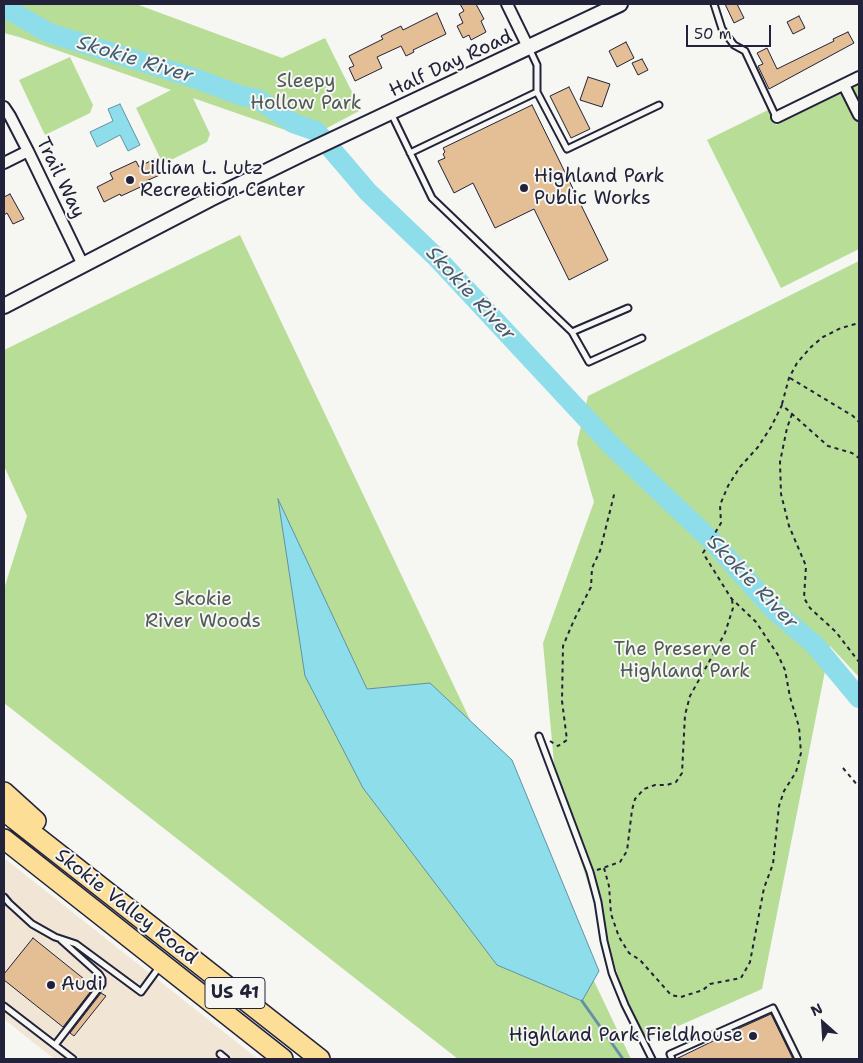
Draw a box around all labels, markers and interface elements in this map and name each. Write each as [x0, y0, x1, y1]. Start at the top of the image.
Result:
scale bar [688, 15, 773, 47]
text: 50 m [694, 24, 732, 44]
street label: Half Day Road [386, 26, 516, 102]
water label: Skokie River [74, 31, 196, 89]
park label: Sleepy Hollow Park [250, 71, 362, 115]
street label: Trail Way [31, 134, 89, 222]
place label: Lillian L. Lutz Recreation Center [140, 158, 305, 202]
place label: Highland Park Public Works [534, 166, 664, 210]
marker: Lillian L. Lutz Recreation Center [124, 174, 136, 186]
marker: Highland Park Public Works [518, 182, 530, 194]
water label: Skokie River [420, 242, 520, 346]
water label: Skokie River [702, 531, 802, 635]
park label: Skokie River Woods [145, 589, 261, 633]
park label: The Preserve of Highland Park [614, 639, 756, 683]
street label: Skokie Valley Road [50, 844, 202, 970]
place label: Audi [61, 974, 103, 996]
road number: US 41 [205, 978, 265, 1008]
marker: Audi [45, 979, 57, 991]
north arrow [798, 998, 848, 1048]
text: N [807, 999, 825, 1020]
place label: Highland Park Fieldhouse [509, 1025, 743, 1047]
marker: Highland Park Fieldhouse [747, 1030, 759, 1042]

